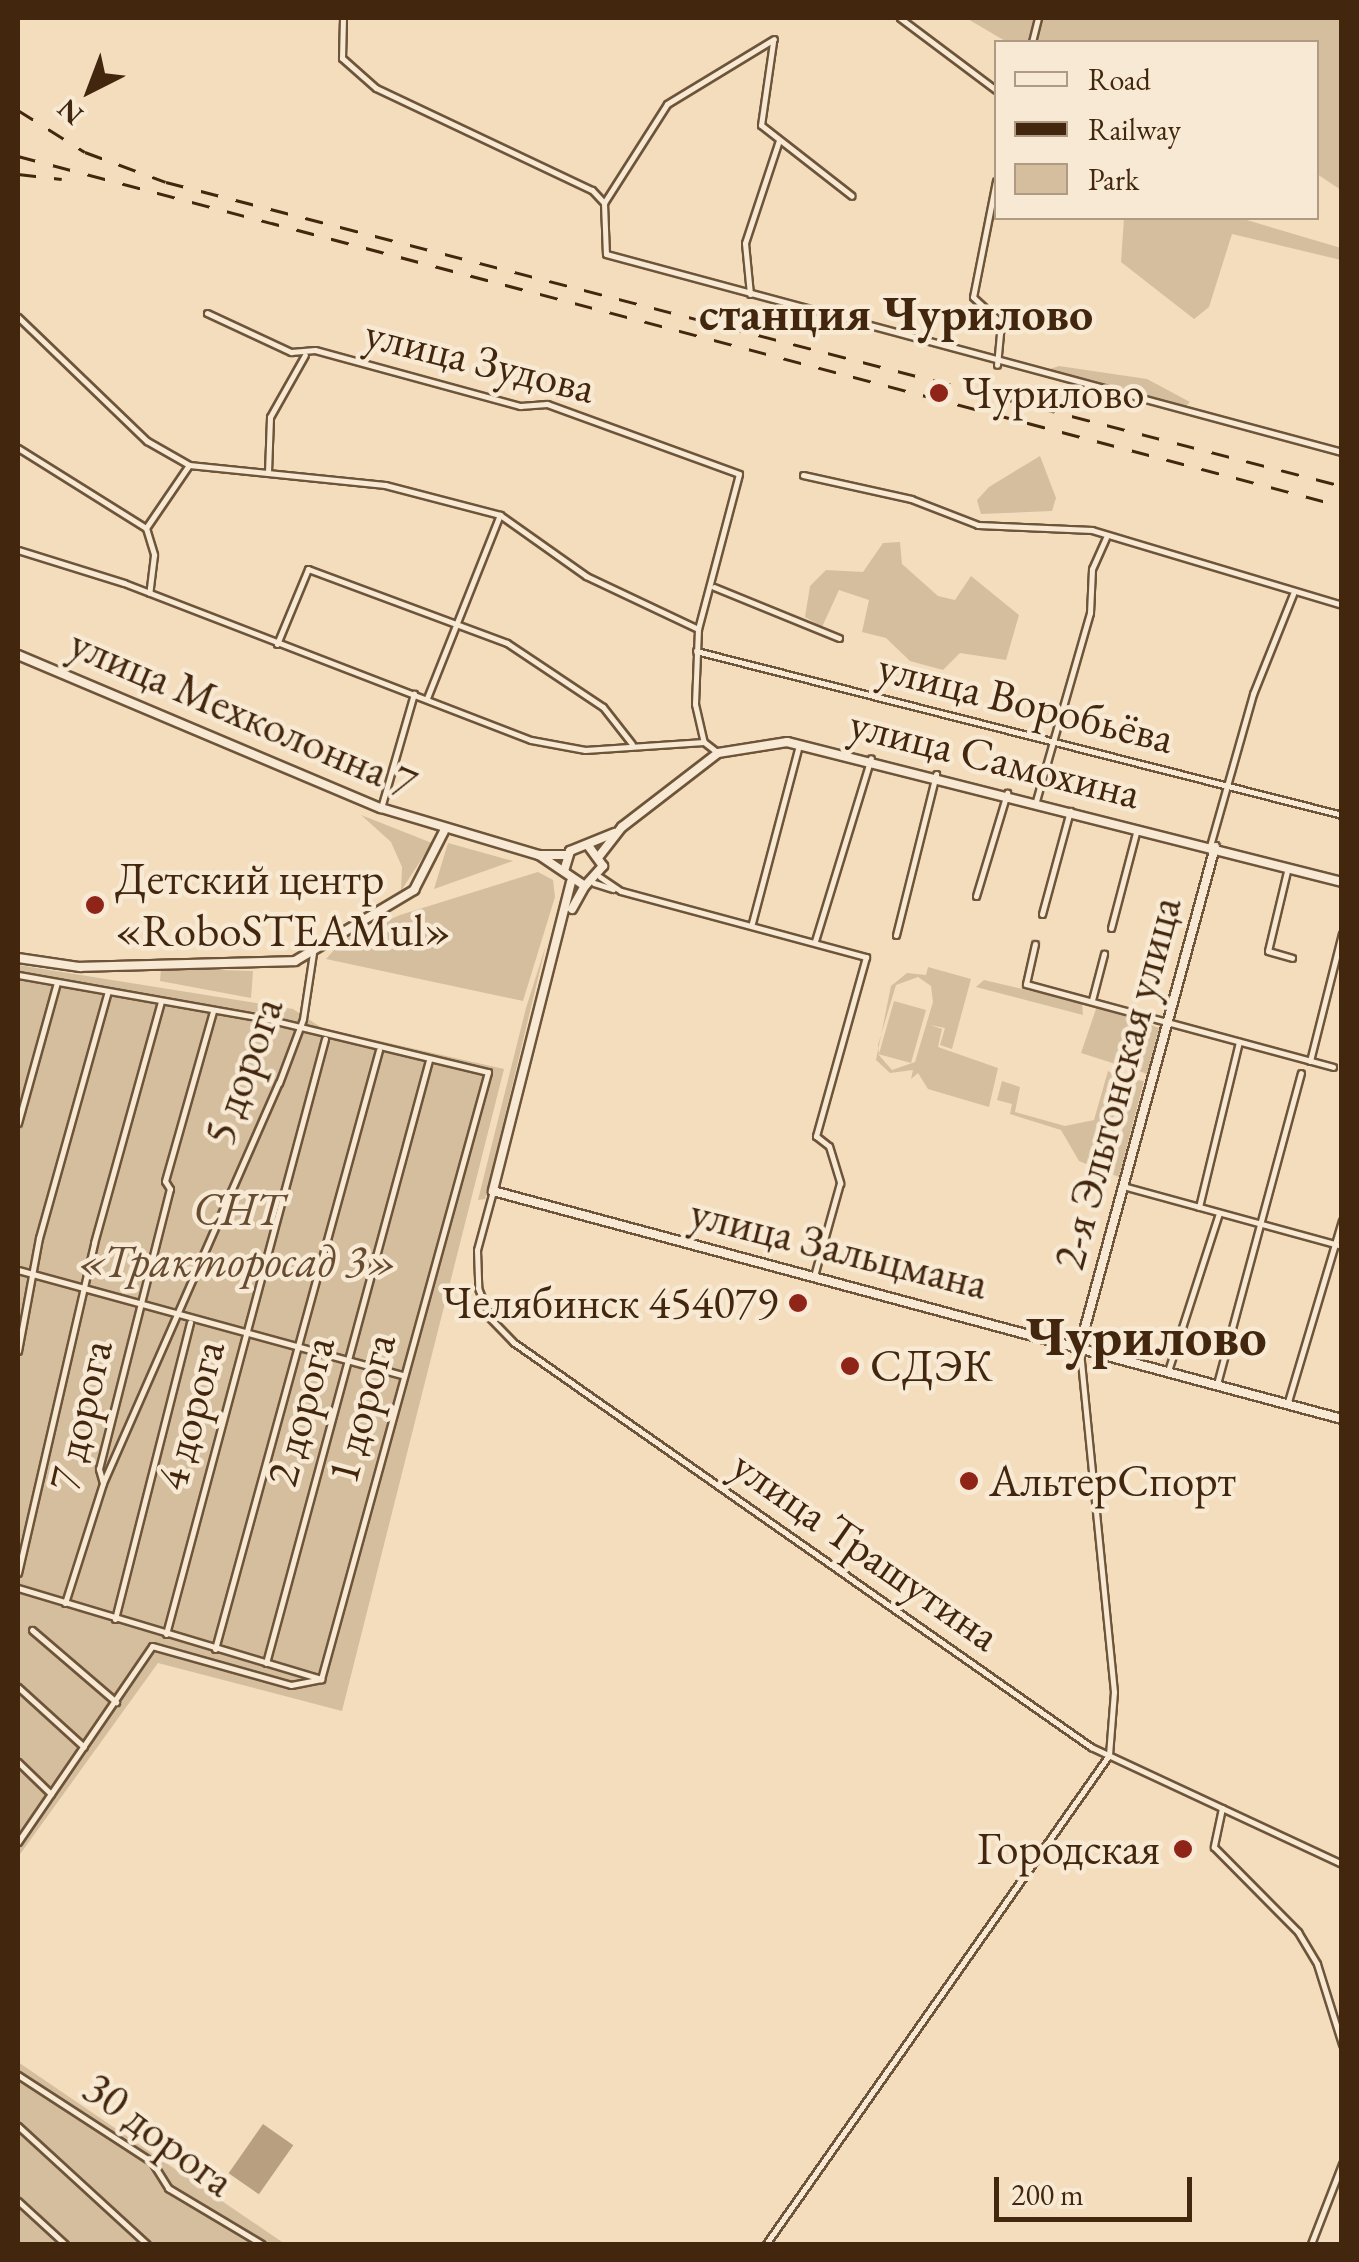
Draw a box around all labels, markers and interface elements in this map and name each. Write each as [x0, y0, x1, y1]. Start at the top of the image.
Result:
north arrow [40, 40, 140, 140]
legend [994, 40, 1319, 220]
text: Road [1088, 60, 1151, 99]
text: N [49, 91, 90, 133]
text: Railway [1088, 110, 1181, 149]
text: Park [1088, 160, 1139, 199]
district label: станция Чурилово [699, 285, 1093, 343]
street label: улица Зудова [359, 305, 601, 415]
place label: Чурилово [962, 366, 1145, 420]
marker: Чурилово [926, 380, 952, 406]
street label: улица Мехколонна 7 [62, 616, 424, 810]
street label: улица Воробьёва [873, 639, 1179, 765]
street label: улица Самохина [844, 696, 1146, 820]
place label: Детский центр «RoboSTEAMul» [115, 852, 451, 958]
street label: 2-я Эльтонская улица [1041, 891, 1193, 1275]
marker: Детский центр «RoboSTEAMul» [84, 894, 106, 916]
street label: 5 дорога [191, 990, 295, 1152]
park label: СНТ «Тракторосад 3» [78, 1182, 398, 1288]
street label: улица Зальцмана [685, 1185, 993, 1311]
place label: Челябинск 454079 [442, 1276, 778, 1330]
marker: Челябинск 454079 [787, 1292, 809, 1314]
district label: Чурилово [1025, 1303, 1267, 1369]
street label: 1 дорога [315, 1327, 407, 1489]
street label: 2 дорога [254, 1330, 346, 1492]
street label: 7 дорога [36, 1334, 124, 1496]
street label: 4 дорога [144, 1334, 236, 1496]
place label: СДЭК [870, 1339, 993, 1393]
marker: СДЭК [839, 1355, 861, 1377]
street label: улица Трашутина [722, 1438, 1010, 1662]
place label: АльтерСпорт [989, 1454, 1236, 1508]
marker: АльтерСпорт [958, 1470, 980, 1492]
place label: Городская [977, 1822, 1160, 1876]
marker: Городская [1170, 1836, 1196, 1862]
street label: 30 дорога [73, 2060, 245, 2208]
scale bar [999, 2157, 1196, 2219]
text: 200 m [1011, 2175, 1084, 2214]

